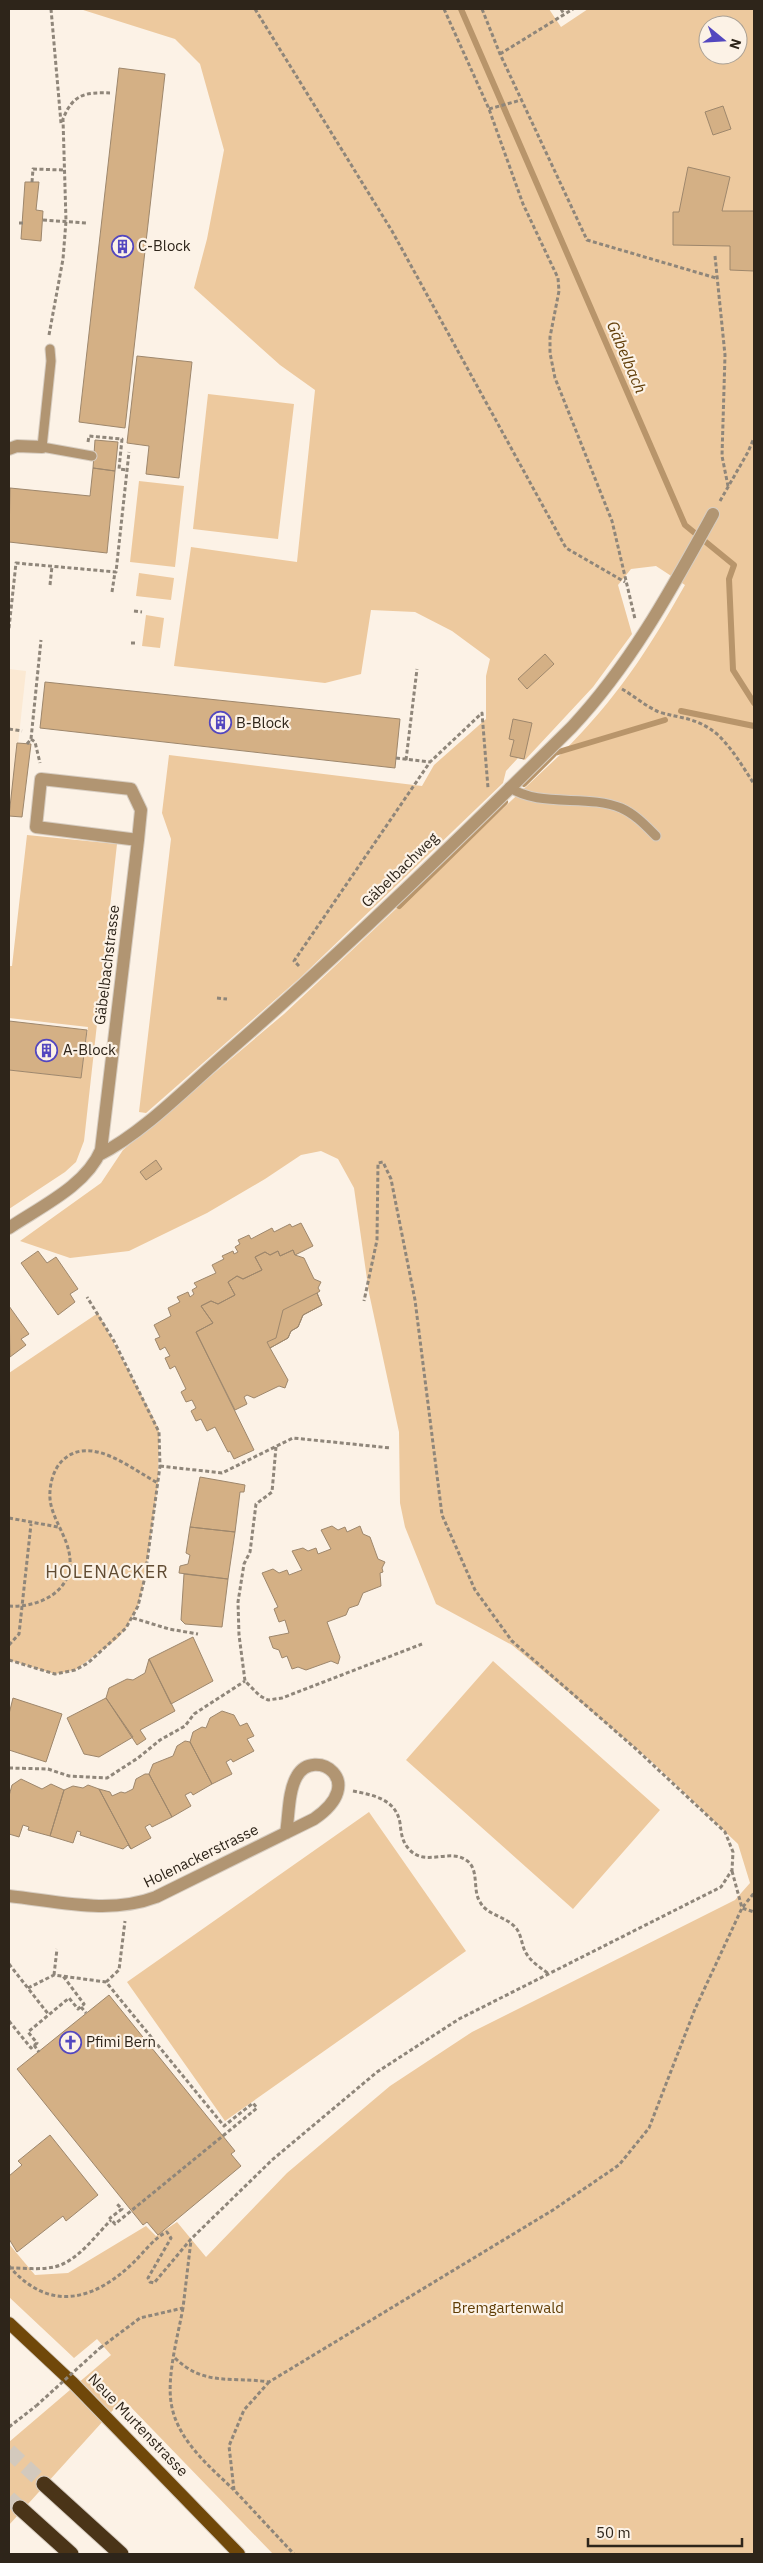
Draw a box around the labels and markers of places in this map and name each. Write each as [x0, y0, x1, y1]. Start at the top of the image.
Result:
building icon: C-Block [110, 234, 134, 258]
place label: C-Block [138, 236, 191, 255]
building icon: B-Block [208, 711, 232, 735]
place label: B-Block [236, 713, 290, 732]
building icon: A-Block [35, 1038, 59, 1062]
place label: A-Block [63, 1040, 116, 1059]
church icon: Pfimi Bern [58, 2030, 82, 2054]
place label: Pfimi Bern [86, 2032, 156, 2051]

